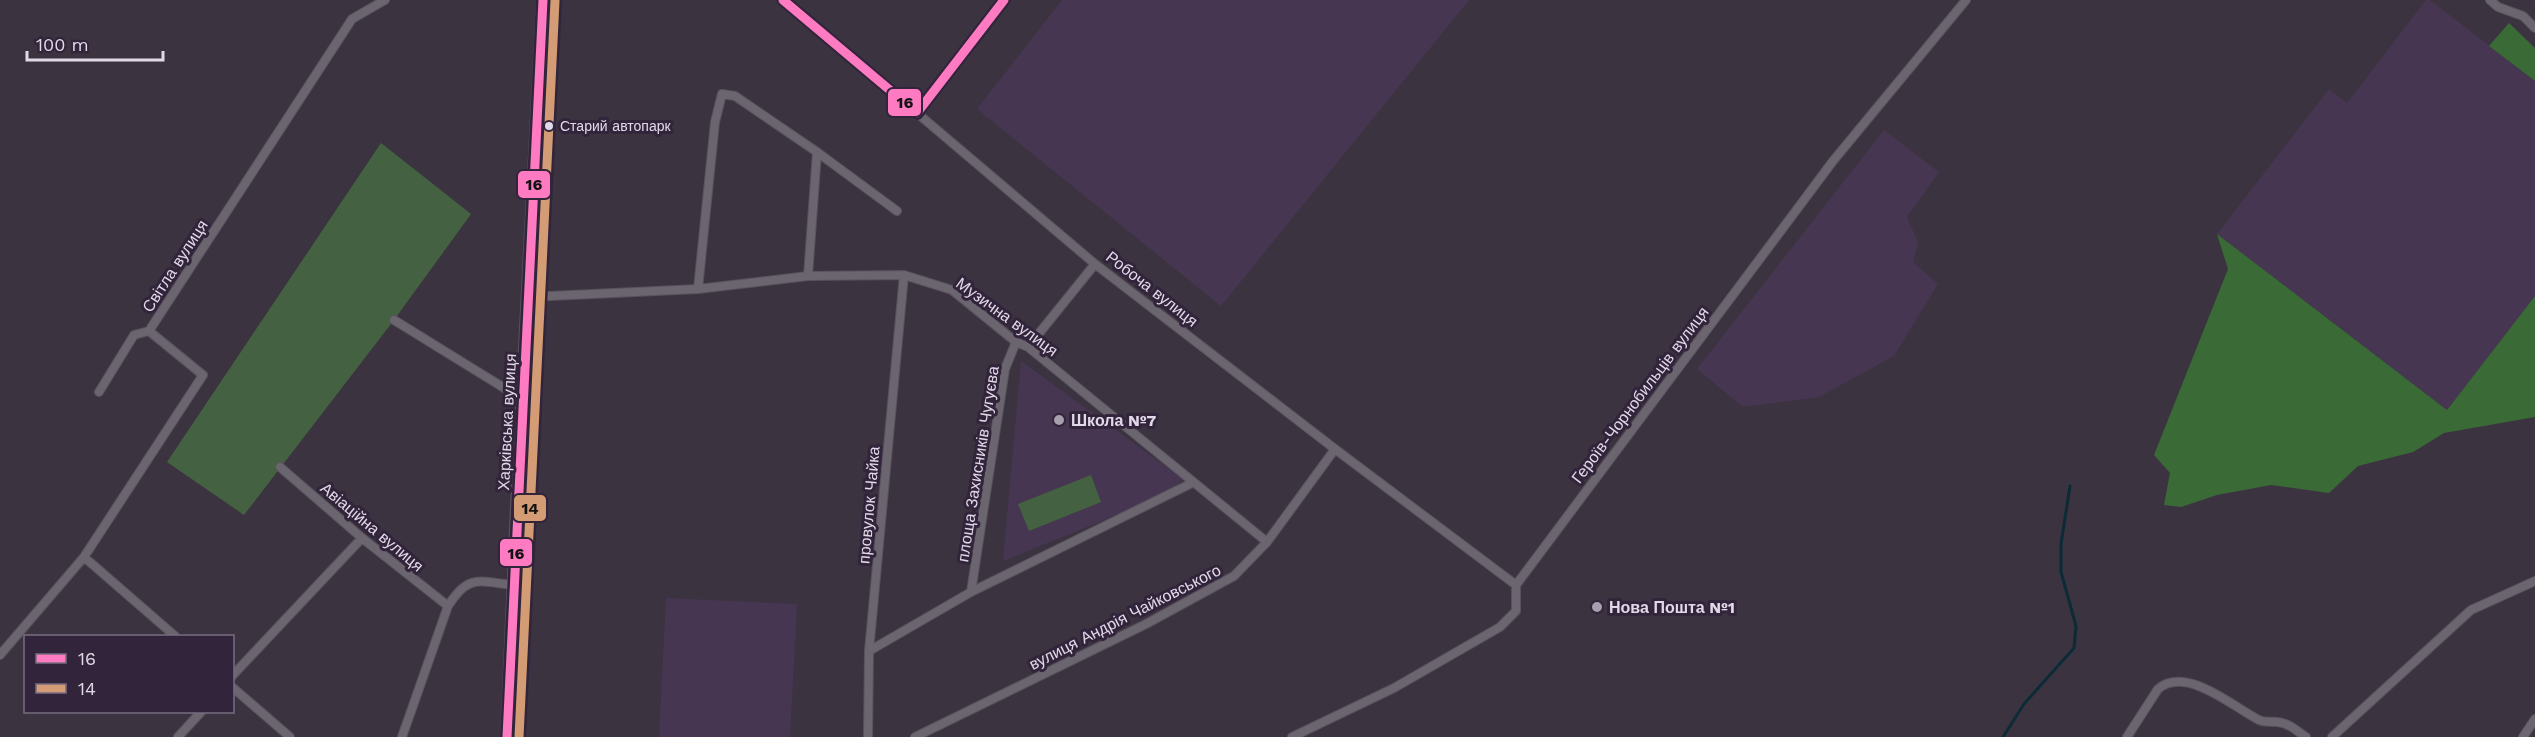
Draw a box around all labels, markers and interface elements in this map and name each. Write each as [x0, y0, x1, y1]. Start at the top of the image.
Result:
scale bar [27, 24, 164, 62]
text: 100 m [36, 34, 89, 55]
line badge: 16 [887, 88, 922, 117]
text: 16 [897, 93, 914, 112]
place label: Старий автопарк [560, 118, 671, 134]
marker: Старий автопарк [543, 120, 555, 132]
line badge: 16 [517, 170, 551, 199]
text: 16 [526, 175, 543, 194]
street label: Світла вулиця [138, 216, 212, 316]
street label: Робоча вулиця [1102, 247, 1202, 331]
street label: Музична вулиця [952, 274, 1062, 360]
street label: Героїв-Чорнобильців вулиця [1567, 303, 1713, 487]
street label: Харківська вулиця [494, 353, 520, 491]
street label: площа Захисників Чугуєва [953, 365, 1003, 563]
place label: Школа №7 [1071, 411, 1157, 430]
marker: Школа №7 [1052, 413, 1066, 427]
street label: провулок Чайка [854, 445, 884, 565]
street label: Авіаційна вулиця [317, 478, 427, 576]
line badge: 14 [513, 494, 547, 522]
text: 14 [521, 499, 539, 518]
line badge: 16 [499, 538, 533, 567]
text: 16 [508, 544, 525, 563]
street label: вулиця Андрія Чайковського [1026, 560, 1224, 674]
place label: Нова Пошта №1 [1609, 598, 1735, 617]
marker: Нова Пошта №1 [1590, 600, 1604, 614]
legend [24, 635, 234, 713]
text: 16 [78, 648, 96, 669]
text: 14 [78, 678, 96, 699]

